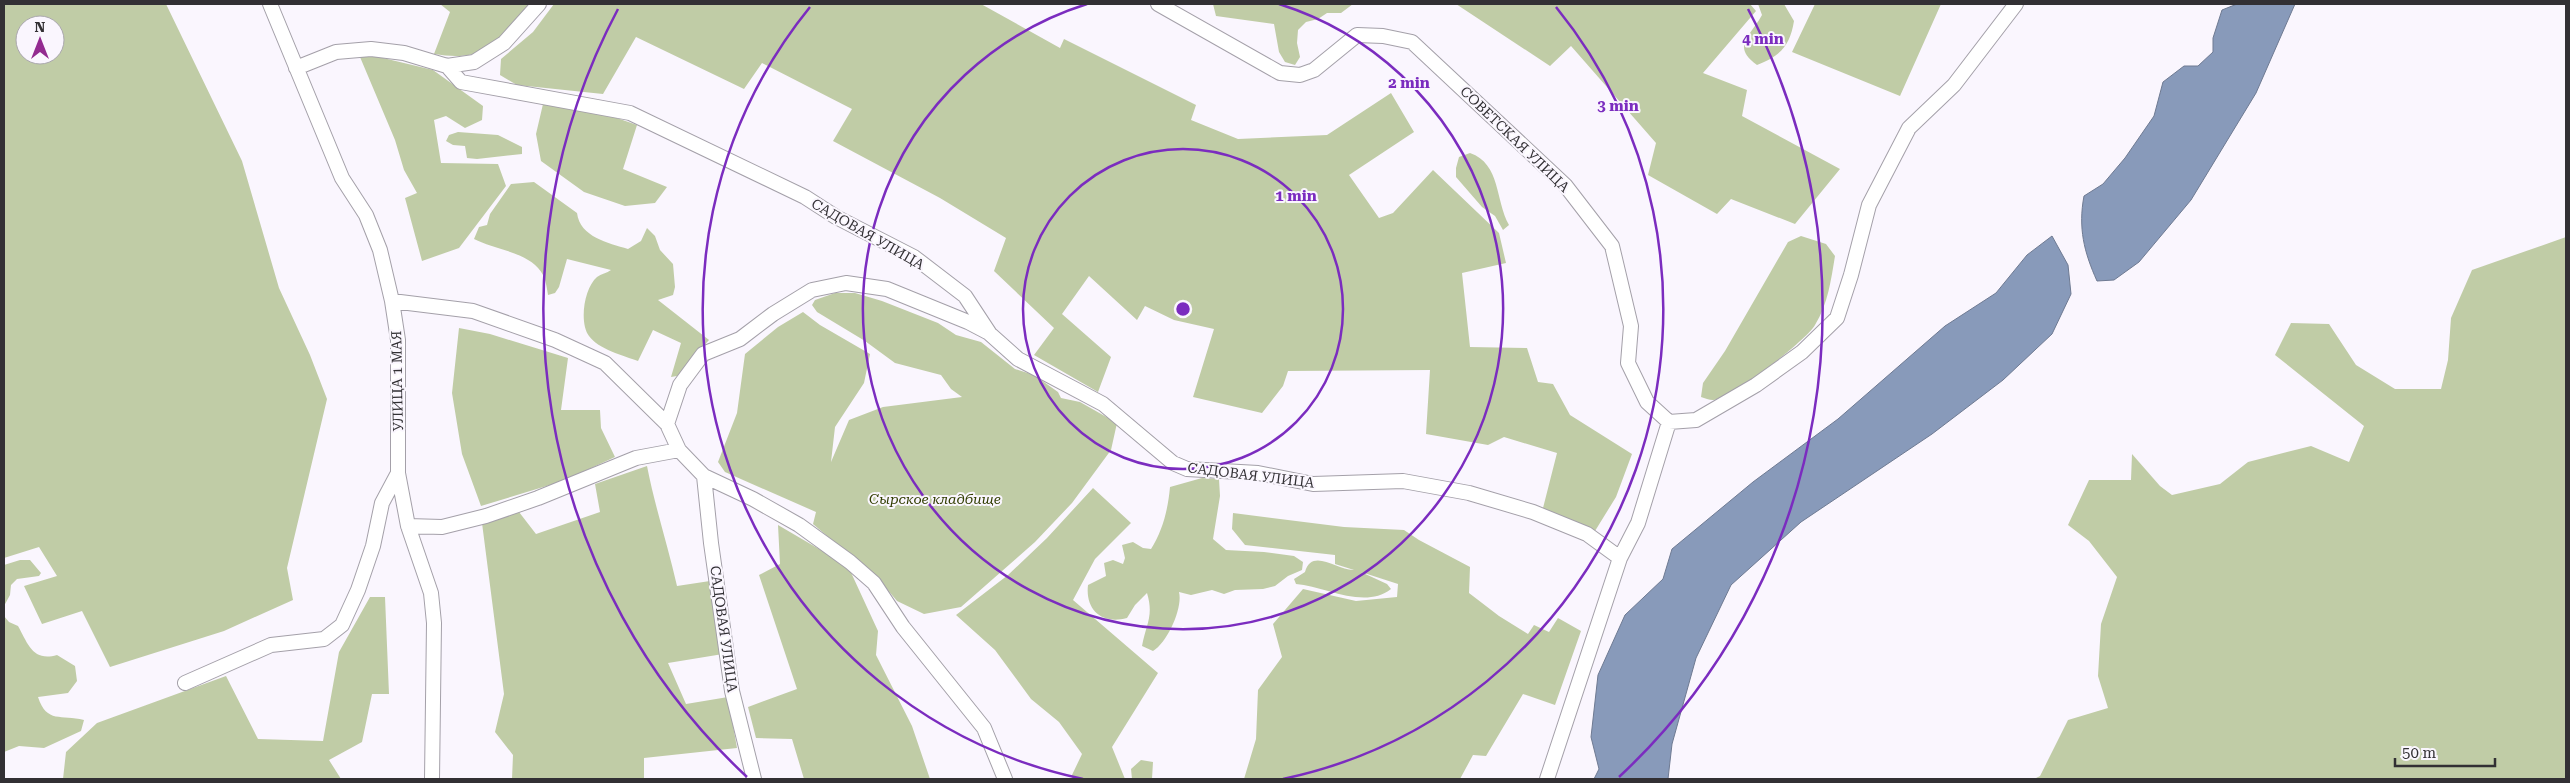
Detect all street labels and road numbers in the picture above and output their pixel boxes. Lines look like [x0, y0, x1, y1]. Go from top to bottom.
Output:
street label: СОВЕТСКАЯ УЛИЦА [1457, 83, 1573, 195]
street label: САДОВАЯ УЛИЦА [809, 195, 927, 273]
street label: УЛИЦА 1 МАЯ [388, 330, 406, 432]
street label: САДОВАЯ УЛИЦА [1187, 459, 1315, 491]
street label: САДОВАЯ УЛИЦА [707, 565, 741, 693]

